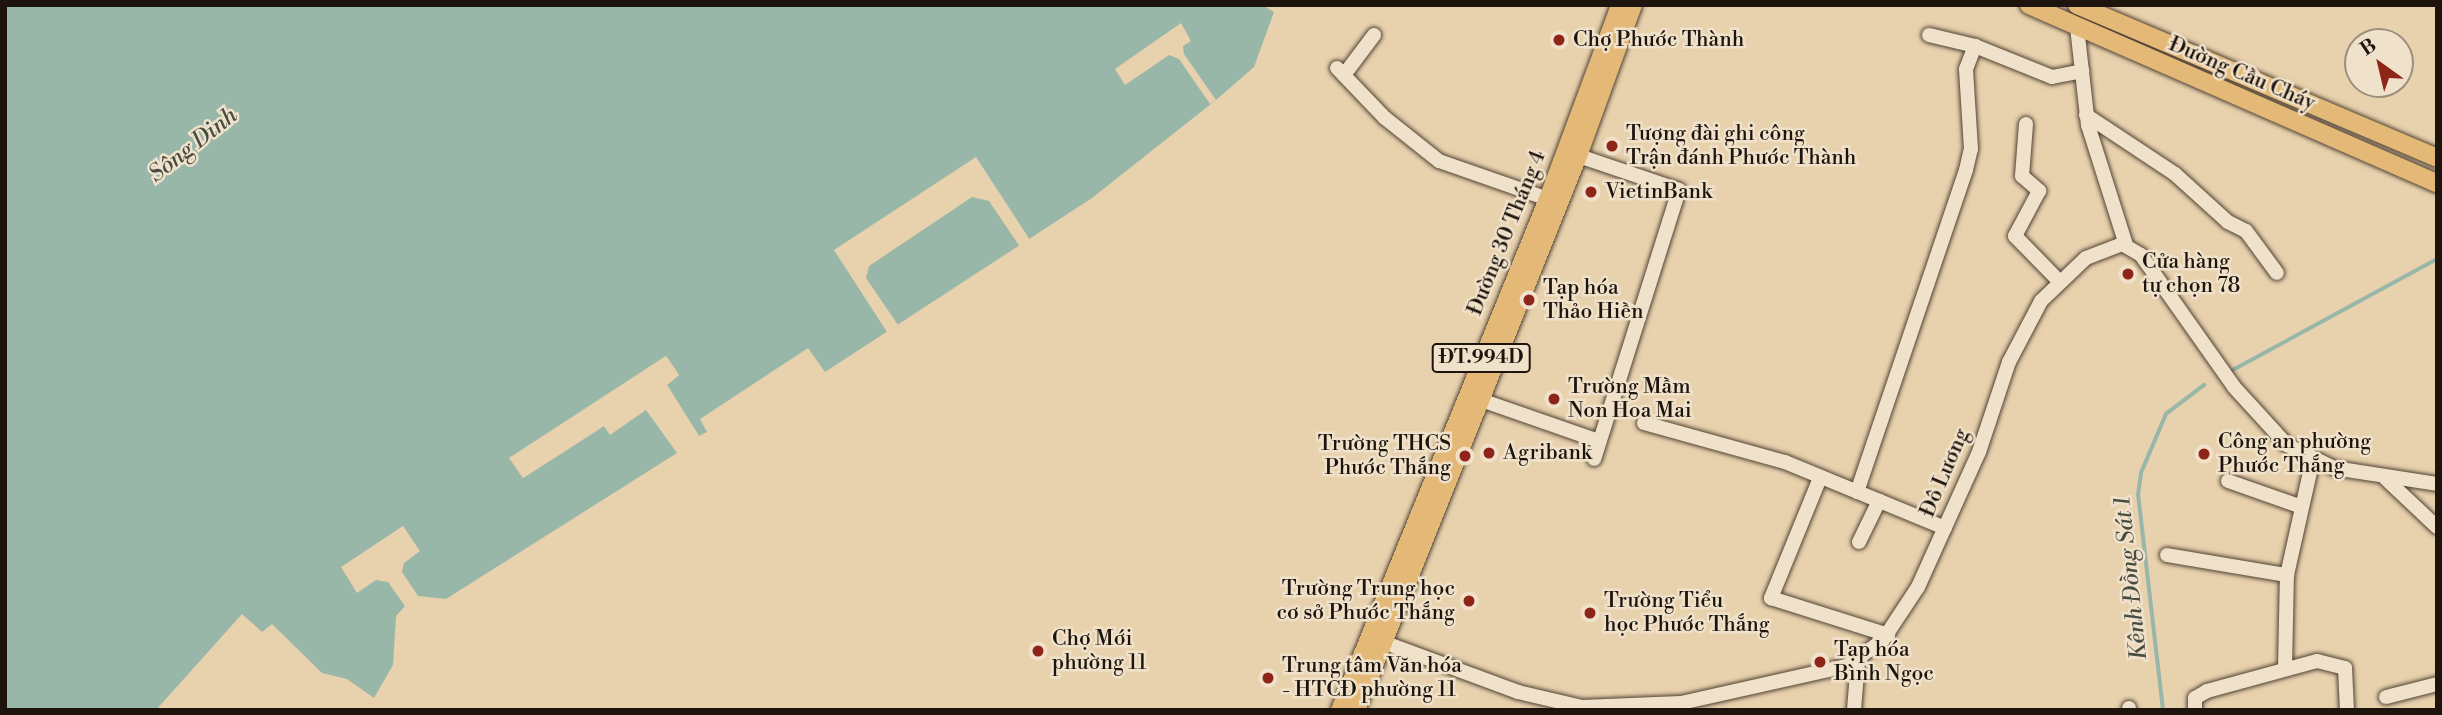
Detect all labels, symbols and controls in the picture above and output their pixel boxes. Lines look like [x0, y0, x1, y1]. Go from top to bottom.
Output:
place label: Chợ Phước Thành [1573, 27, 1744, 53]
north arrow [2344, 28, 2414, 98]
marker: Chợ Phước Thành [1551, 32, 1567, 48]
street label: Đường Cầu Cháy [2165, 32, 2319, 116]
text: B [2356, 33, 2381, 61]
water label: Sông Dinh [143, 102, 243, 188]
place label: Tượng đài ghi công Trận đánh Phước Thành [1626, 121, 1856, 171]
marker: Tượng đài ghi công Trận đánh Phước Thành [1604, 138, 1620, 154]
street label: Đường 30 Tháng 4 [1462, 147, 1552, 319]
place label: VietinBank [1605, 179, 1712, 205]
marker: VietinBank [1583, 184, 1599, 200]
place label: Cửa hàng tự chọn 78 [2142, 249, 2240, 299]
marker: Cửa hàng tự chọn 78 [2120, 266, 2136, 282]
place label: Tạp hóa Thảo Hiền [1543, 275, 1644, 325]
marker: Tạp hóa Thảo Hiền [1521, 292, 1537, 308]
road number: ĐT.994D [1430, 342, 1532, 374]
place label: Trường Mầm Non Hoa Mai [1568, 374, 1692, 424]
marker: Trường Mầm Non Hoa Mai [1546, 391, 1562, 407]
street label: Đô Lương [1915, 425, 1975, 521]
place label: Công an phường Phước Thắng [2218, 429, 2371, 479]
place label: Trường THCS Phước Thắng [1318, 431, 1451, 481]
place label: Agribank [1503, 440, 1592, 466]
marker: Agribank [1481, 445, 1497, 461]
marker: Công an phường Phước Thắng [2196, 446, 2212, 462]
marker: Trường THCS Phước Thắng [1457, 448, 1473, 464]
water label: Kênh Đồng Sát 1 [2109, 496, 2153, 662]
place label: Trường Trung học cơ sở Phước Thắng [1276, 576, 1455, 626]
place label: Trường Tiểu học Phước Thắng [1604, 588, 1770, 638]
marker: Trường Trung học cơ sở Phước Thắng [1461, 593, 1477, 609]
marker: Trường Tiểu học Phước Thắng [1582, 605, 1598, 621]
place label: Chợ Mới phường 11 [1052, 626, 1147, 676]
place label: Tạp hóa Bình Ngọc [1834, 637, 1934, 687]
marker: Chợ Mới phường 11 [1030, 643, 1046, 659]
place label: Trung tâm Văn hóa - HTCĐ phường 11 [1282, 653, 1462, 703]
marker: Tạp hóa Bình Ngọc [1812, 654, 1828, 670]
marker: Trung tâm Văn hóa - HTCĐ phường 11 [1260, 670, 1276, 686]

